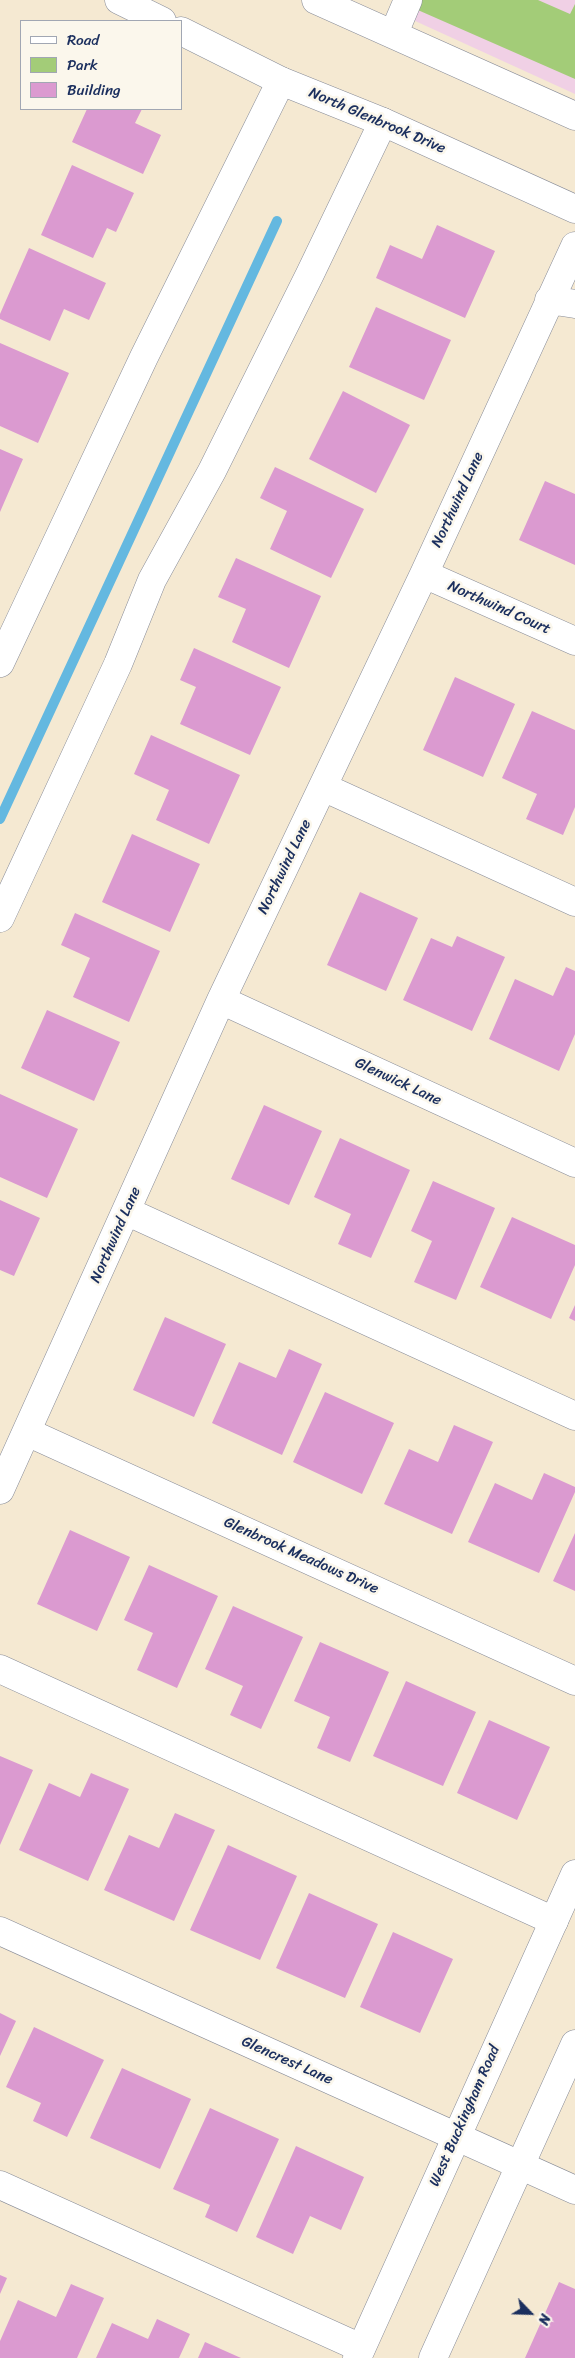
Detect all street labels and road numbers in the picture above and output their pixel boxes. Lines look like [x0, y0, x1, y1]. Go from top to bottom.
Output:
street label: North Glenbrook Drive [306, 84, 448, 158]
street label: Northwind Lane [428, 449, 488, 551]
street label: Northwind Court [445, 577, 553, 639]
street label: Northwind Lane [254, 817, 316, 917]
street label: Glenwick Lane [352, 1054, 444, 1110]
street label: Northwind Lane [87, 1184, 145, 1286]
street label: Glenbrook Meadows Drive [221, 1514, 381, 1598]
street label: Glencrest Lane [239, 2033, 335, 2089]
street label: West Buckingham Road [426, 2043, 504, 2189]

